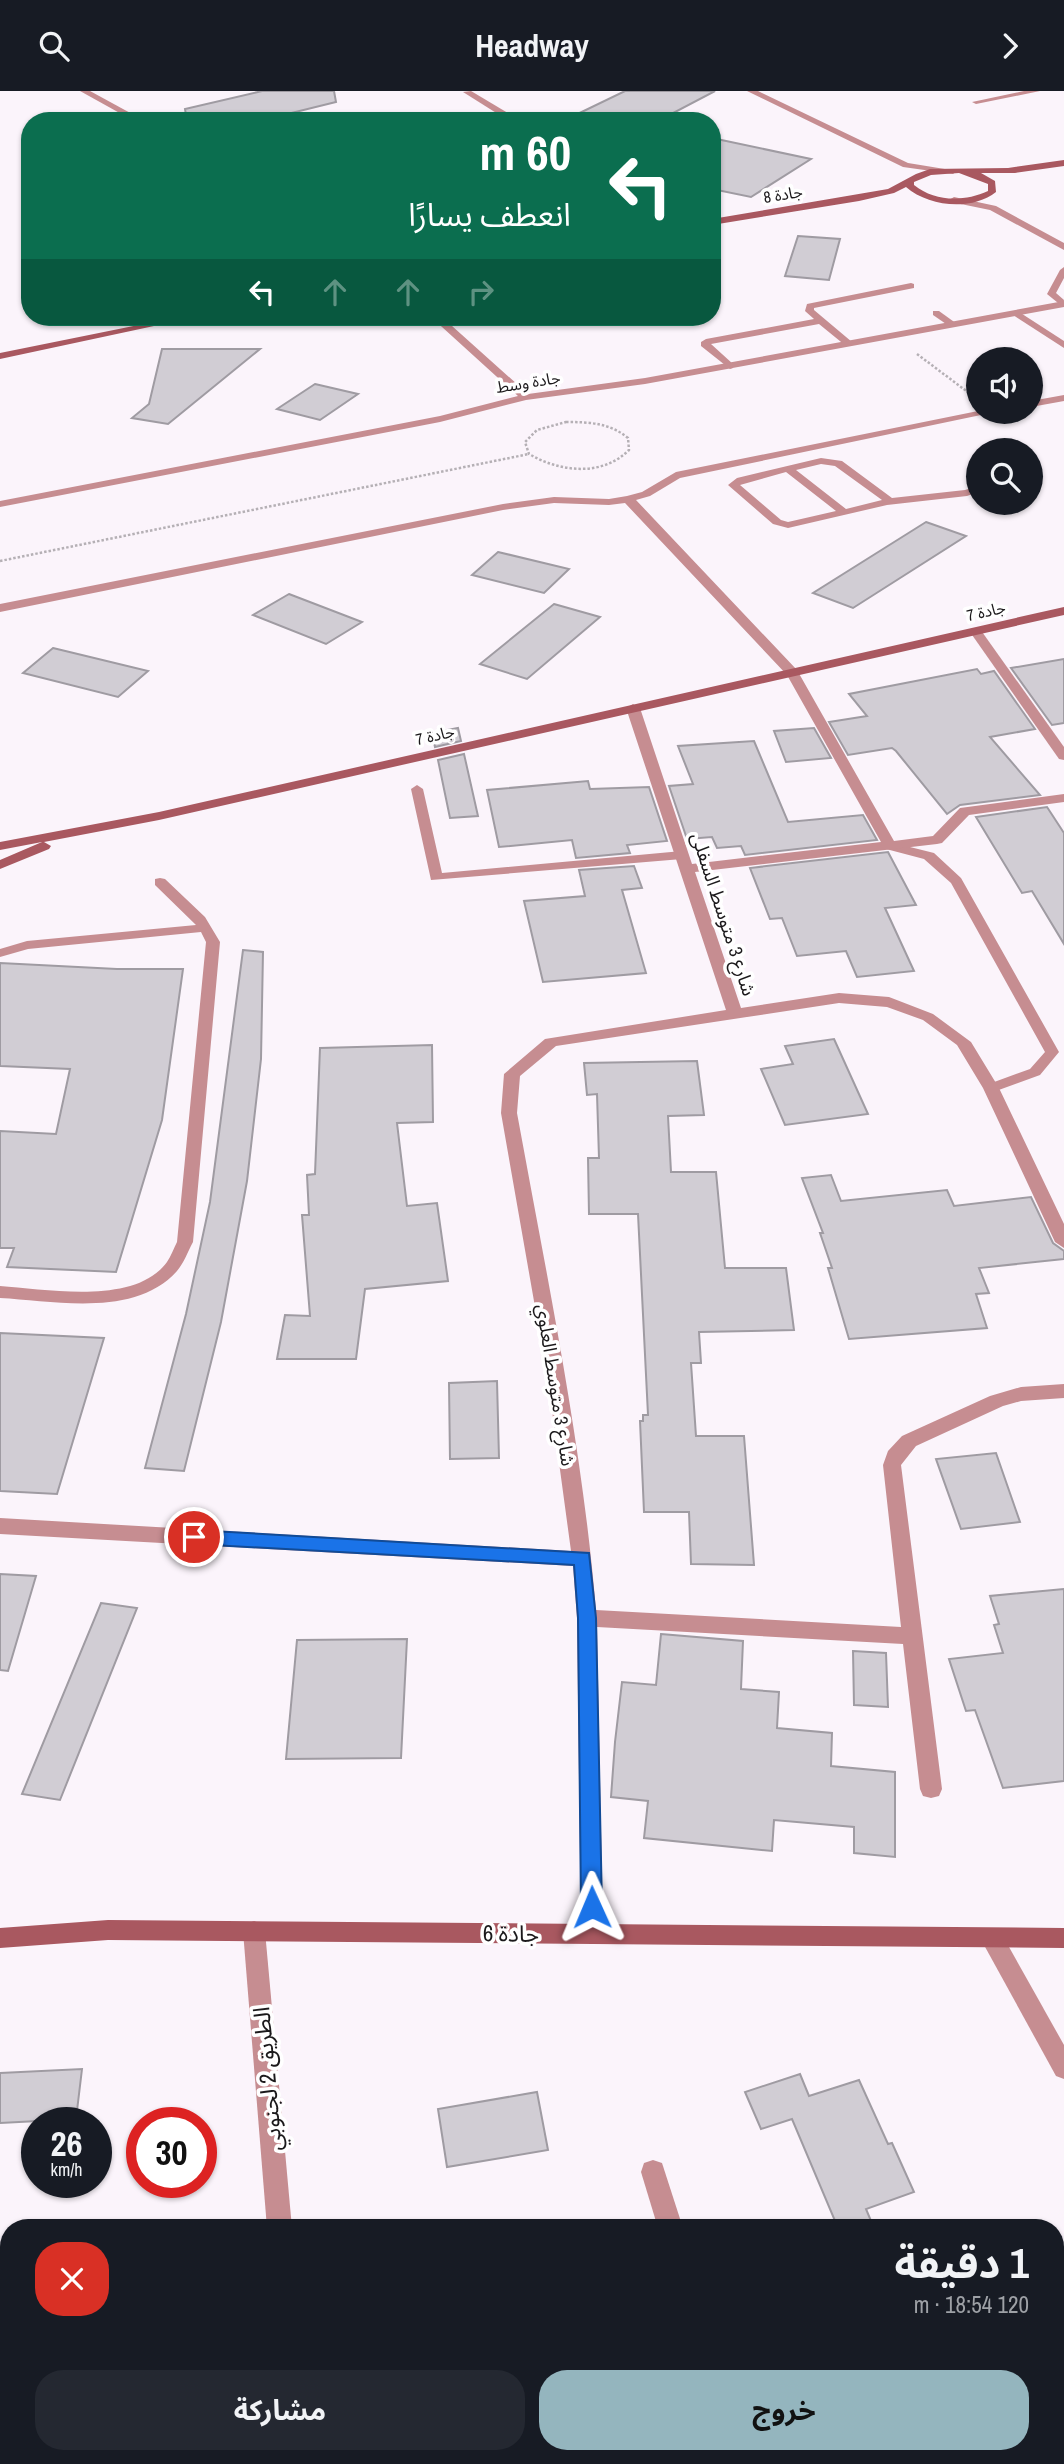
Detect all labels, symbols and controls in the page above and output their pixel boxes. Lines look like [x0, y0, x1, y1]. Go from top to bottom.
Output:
text: Headway [475, 24, 589, 67]
icon: search [35, 27, 73, 65]
icon: forward [991, 27, 1029, 65]
text: 60 m [479, 119, 571, 185]
icon: left [595, 140, 686, 231]
street label: جادة 8 [762, 180, 804, 208]
text: انعطف يسارًا [408, 193, 571, 236]
icon: left [243, 273, 281, 311]
icon: ahead [316, 273, 354, 311]
icon: ahead [389, 273, 427, 311]
icon: right [462, 273, 500, 311]
map controls [966, 347, 1043, 515]
button: sound [966, 347, 1043, 424]
street label: جادة وسط [494, 366, 562, 398]
button: search [966, 438, 1043, 515]
street label: جادة 7 [964, 596, 1008, 626]
street label: جادة 7 [413, 720, 457, 750]
street label: شارع 3 متوسط السفلى [684, 829, 763, 999]
street label: شارع 3 متوسط العلوي [528, 1302, 582, 1468]
pin [164, 1507, 224, 1567]
icon: arrive [175, 1518, 213, 1556]
position arrow [555, 1870, 629, 1944]
street label: جادة 6 [483, 1917, 539, 1949]
street label: الطريق 2 لجنوبي [245, 2005, 291, 2153]
speed limit sign: 30 [126, 2107, 217, 2198]
text: 26 [51, 2120, 82, 2167]
text: km/h [51, 2157, 83, 2182]
text: 1 دقيقة [895, 2235, 1029, 2291]
button: close [35, 2242, 109, 2316]
text: 120 m · 18:54 [914, 2289, 1029, 2320]
button: مشاركة [35, 2370, 525, 2450]
button: خروج [539, 2370, 1029, 2450]

